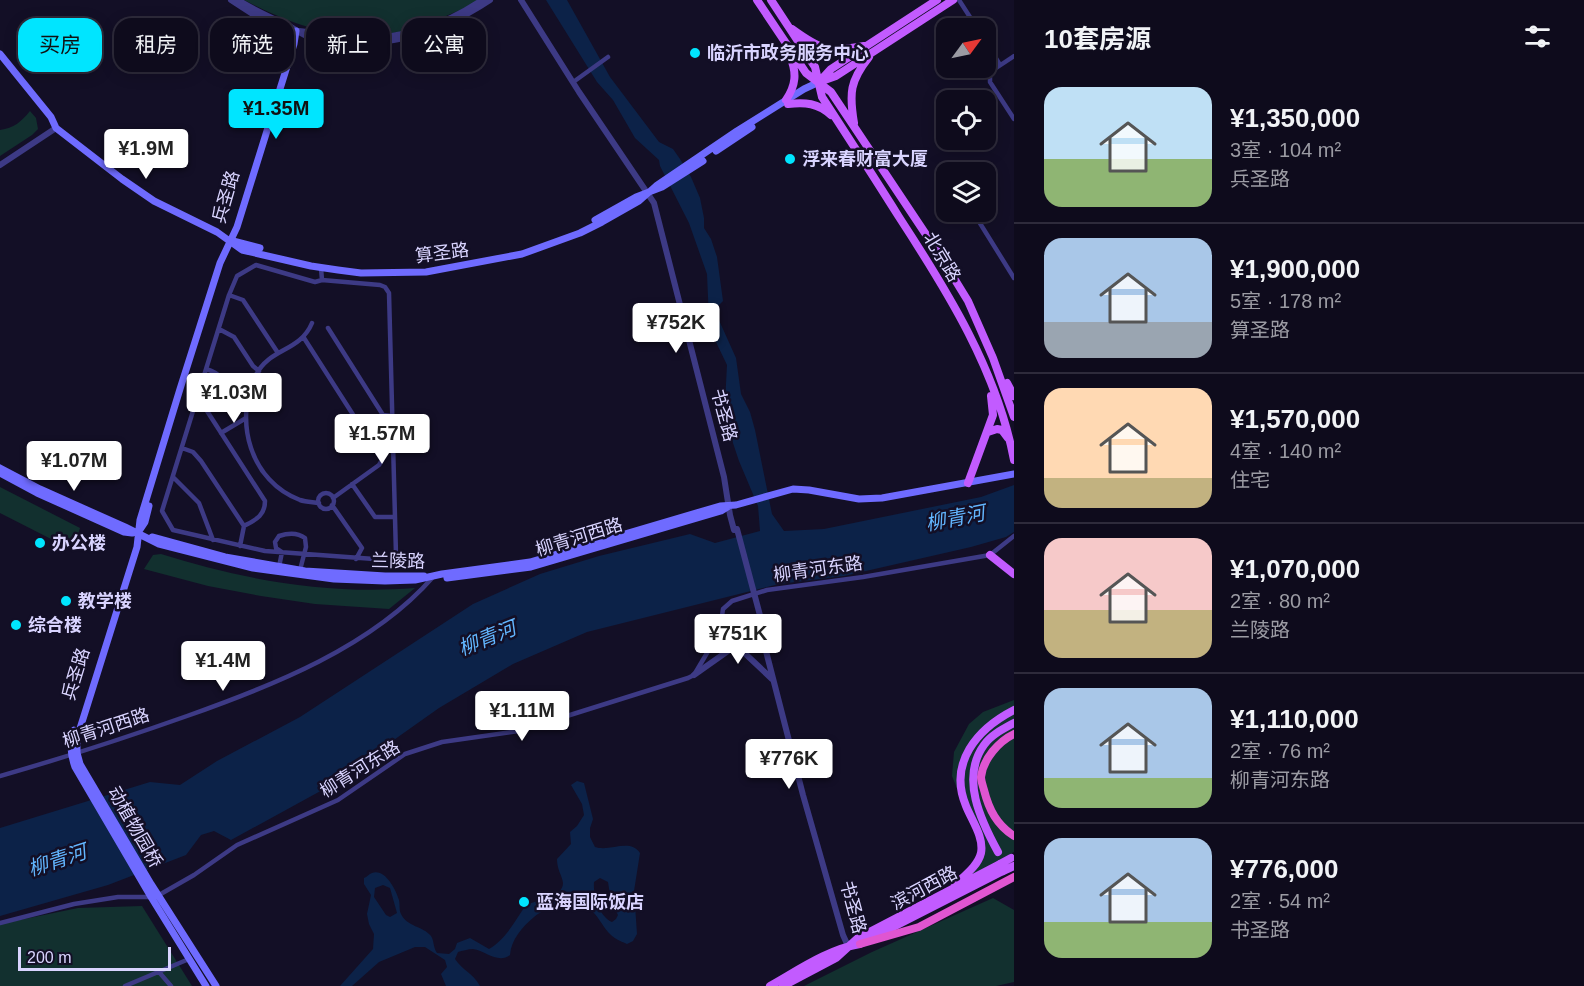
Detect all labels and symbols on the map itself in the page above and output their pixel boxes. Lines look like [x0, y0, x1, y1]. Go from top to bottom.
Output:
north arrow [936, 18, 996, 78]
place label: 临沂市政务服务中心 [707, 42, 869, 63]
marker: 临沂市政务服务中心 [688, 46, 702, 60]
pin: ¥1.35M [227, 89, 325, 140]
pin: ¥1.9M [104, 129, 188, 180]
place label: 浮来春财富大厦 [802, 149, 928, 169]
marker: 浮来春财富大厦 [783, 152, 797, 166]
street label: 兵圣路 [209, 168, 243, 226]
street label: 北京路 [920, 229, 964, 285]
street label: 算圣路 [414, 240, 470, 266]
pin: ¥752K [634, 303, 718, 354]
pin: ¥1.03M [185, 373, 283, 424]
street label: 书圣路 [707, 386, 741, 444]
pin: ¥1.57M [333, 414, 431, 465]
pin: ¥1.07M [25, 441, 123, 492]
water label: 柳青河 [923, 501, 990, 535]
street label: 柳青河西路 [533, 514, 625, 560]
place label: 办公楼 [52, 533, 106, 553]
marker: 办公楼 [33, 536, 47, 550]
street label: 兰陵路 [371, 551, 425, 571]
street label: 柳青河东路 [772, 553, 864, 585]
place label: 教学楼 [78, 591, 132, 611]
marker: 教学楼 [59, 594, 73, 608]
pin: ¥751K [696, 614, 780, 665]
place label: 综合楼 [28, 615, 82, 635]
water label: 柳青河 [455, 615, 523, 659]
marker: 综合楼 [9, 618, 23, 632]
pin: ¥1.4M [181, 641, 265, 692]
street label: 兵圣路 [59, 645, 93, 703]
pin: ¥1.11M [473, 691, 571, 742]
street label: 柳青河西路 [60, 705, 152, 751]
street label: 柳青河东路 [317, 737, 403, 801]
pin: ¥776K [747, 739, 831, 790]
street label: 动植物园桥 [104, 783, 166, 871]
water label: 柳青河 [25, 839, 93, 880]
street label: 滨河西路 [888, 862, 960, 914]
street label: 书圣路 [836, 878, 870, 936]
place label: 蓝海国际饭店 [536, 892, 644, 912]
marker: 蓝海国际饭店 [517, 895, 531, 909]
scale bar [18, 944, 171, 972]

